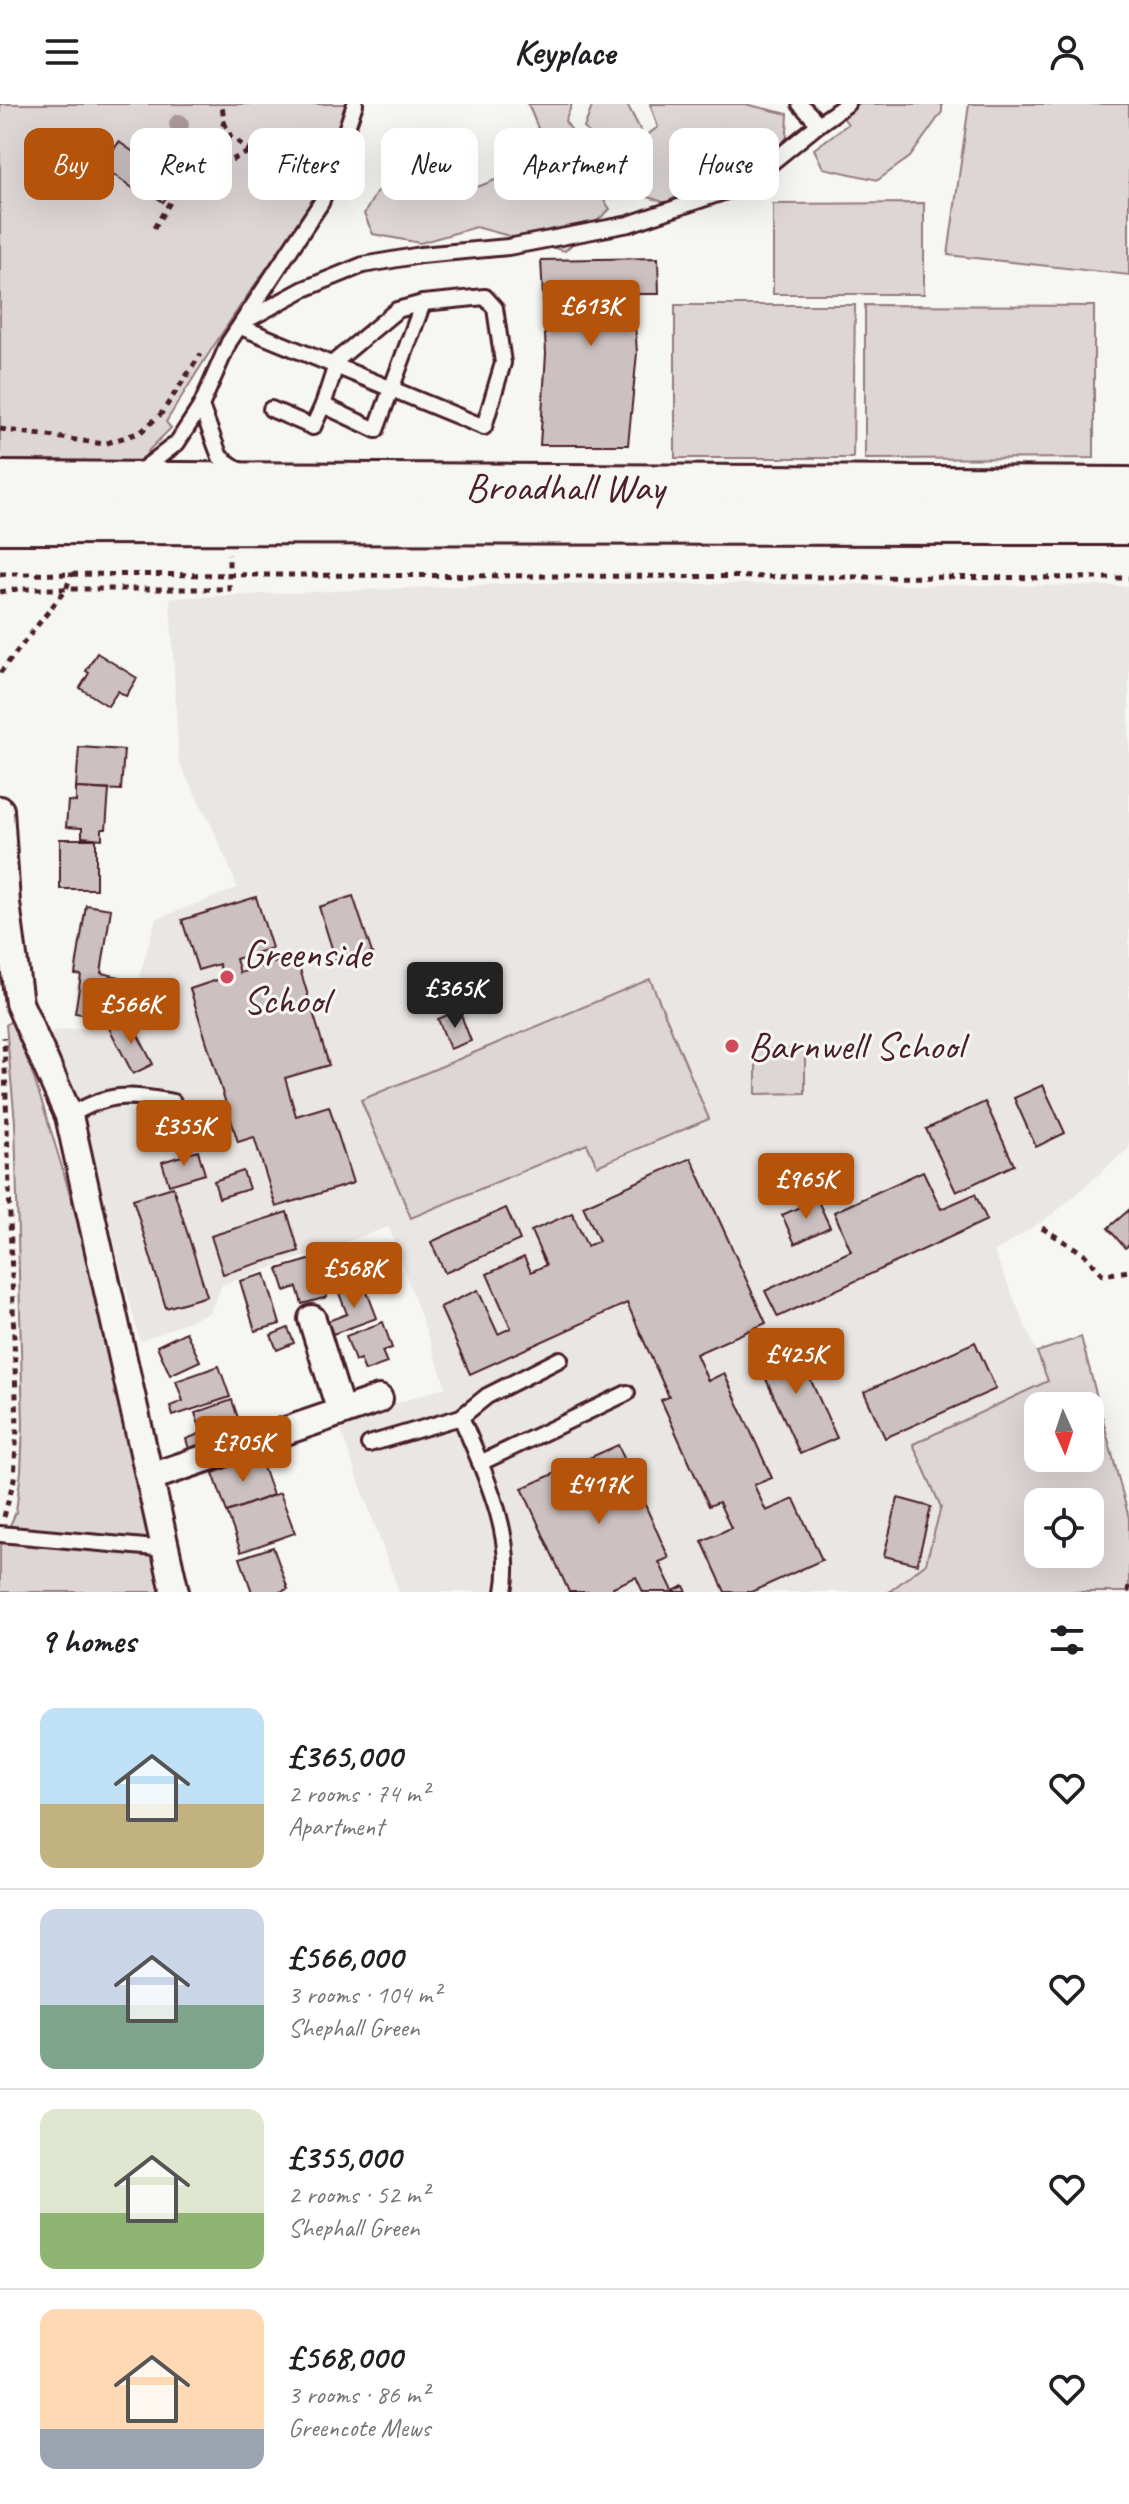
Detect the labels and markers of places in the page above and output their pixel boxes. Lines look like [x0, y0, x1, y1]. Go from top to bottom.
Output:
pin: £613K [535, 280, 647, 348]
place label: Greenside School [243, 929, 374, 1025]
pin: £365K [399, 962, 511, 1030]
marker: Greenside School [218, 968, 236, 986]
pin: £566K [75, 978, 187, 1046]
place label: Barnwell School [748, 1021, 970, 1071]
marker: Barnwell School [723, 1037, 741, 1055]
pin: £355K [128, 1100, 240, 1168]
pin: £965K [750, 1153, 862, 1221]
pin: £568K [298, 1242, 410, 1310]
pin: £425K [740, 1328, 852, 1396]
pin: £705K [187, 1416, 299, 1484]
pin: £417K [543, 1458, 655, 1526]

